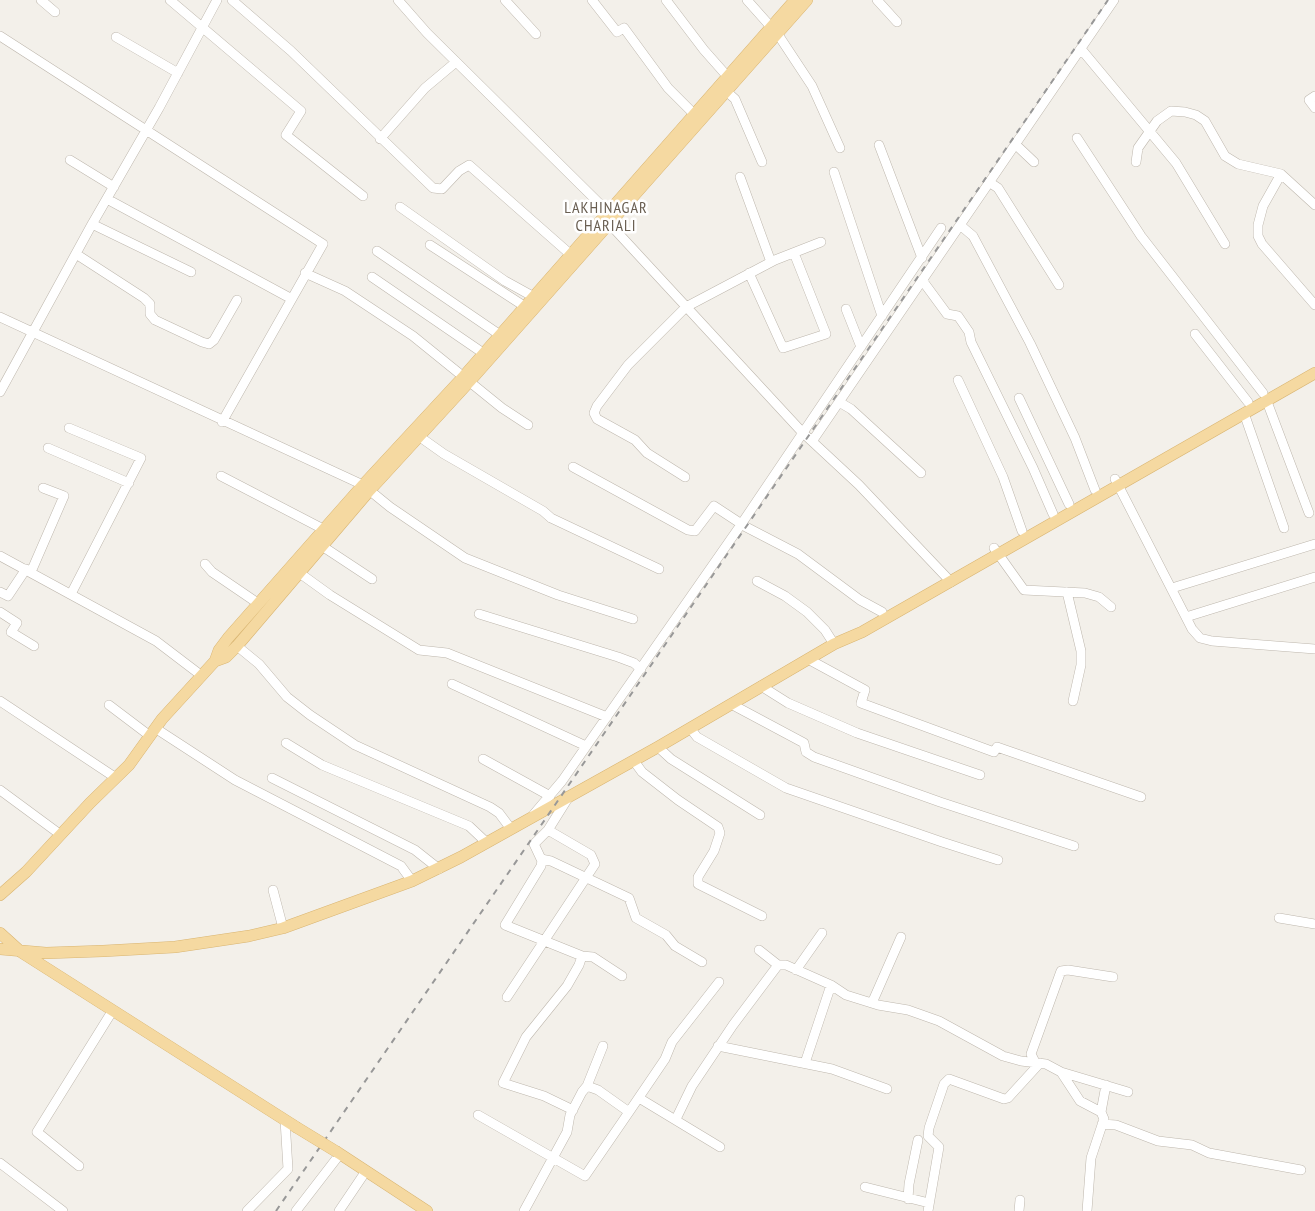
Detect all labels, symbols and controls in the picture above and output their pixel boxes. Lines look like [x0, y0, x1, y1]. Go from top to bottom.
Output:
district label: LAKHINAGAR CHARIALI [563, 198, 649, 236]

